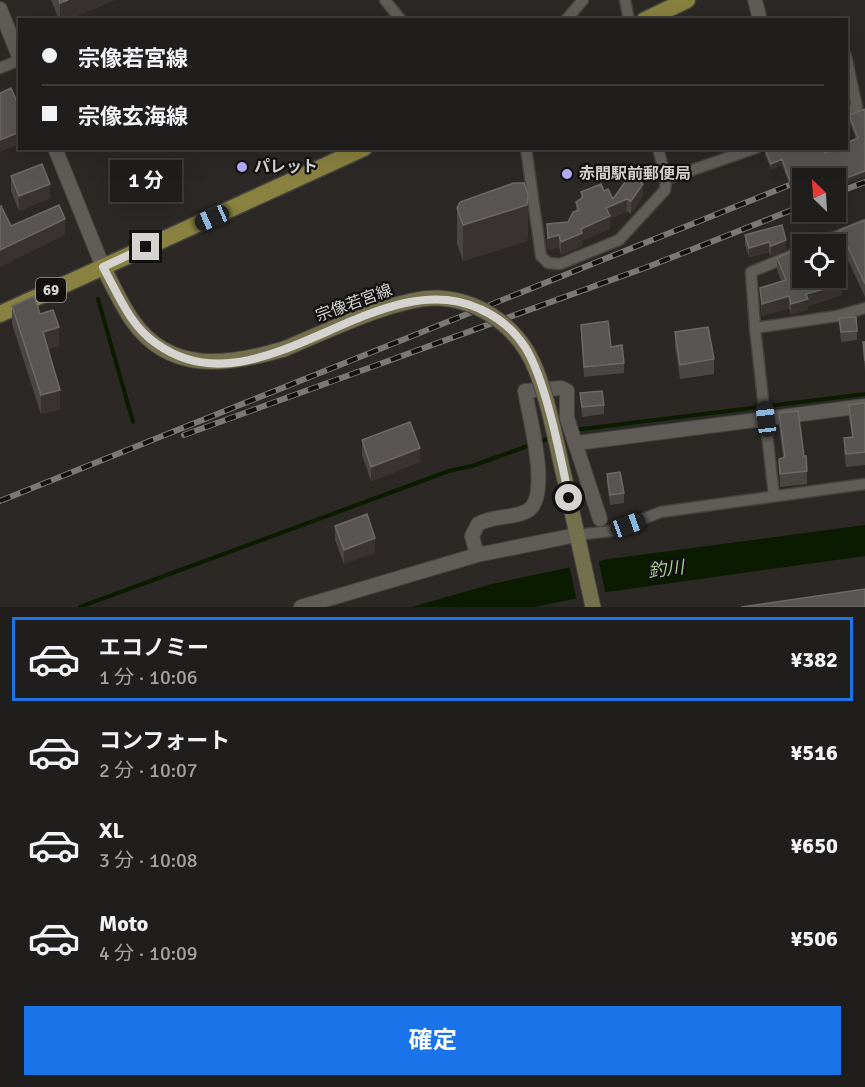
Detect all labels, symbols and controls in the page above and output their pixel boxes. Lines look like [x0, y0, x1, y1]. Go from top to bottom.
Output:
text: 宗像若宮線 [78, 45, 188, 72]
text: 宗像玄海線 [78, 103, 188, 130]
place label: パレット [254, 157, 318, 177]
callout: 1 分 [110, 160, 182, 202]
marker: パレット [235, 160, 249, 174]
place label: 赤間駅前郵便局 [579, 164, 691, 184]
marker: 赤間駅前郵便局 [560, 167, 574, 181]
text: 1 分 [128, 168, 164, 193]
north arrow [792, 168, 846, 222]
map controls [792, 168, 846, 288]
car [192, 202, 232, 234]
route end [132, 233, 159, 260]
button: locate [792, 234, 846, 288]
road number: 69 [36, 278, 66, 302]
street label: 宗像若宮線 [313, 280, 395, 326]
car [755, 400, 777, 438]
route start [555, 484, 582, 511]
car [608, 510, 648, 540]
water label: 釣川 [647, 556, 687, 582]
icon: car [27, 632, 81, 686]
text: エコノミー [99, 634, 209, 661]
text: ¥382 [790, 646, 838, 673]
text: 1 分 · 10:06 [99, 665, 198, 690]
icon: car [27, 725, 81, 779]
text: コンフォート [99, 727, 230, 754]
text: ¥516 [790, 739, 838, 766]
text: 2 分 · 10:07 [99, 758, 198, 783]
text: XL [99, 817, 124, 844]
icon: car [27, 818, 81, 872]
text: ¥650 [790, 832, 838, 859]
text: 3 分 · 10:08 [99, 848, 198, 873]
text: Moto [99, 910, 148, 937]
icon: car [27, 911, 81, 965]
text: ¥506 [790, 925, 838, 952]
text: 4 分 · 10:09 [99, 941, 198, 966]
button: 確定 [24, 1006, 841, 1075]

